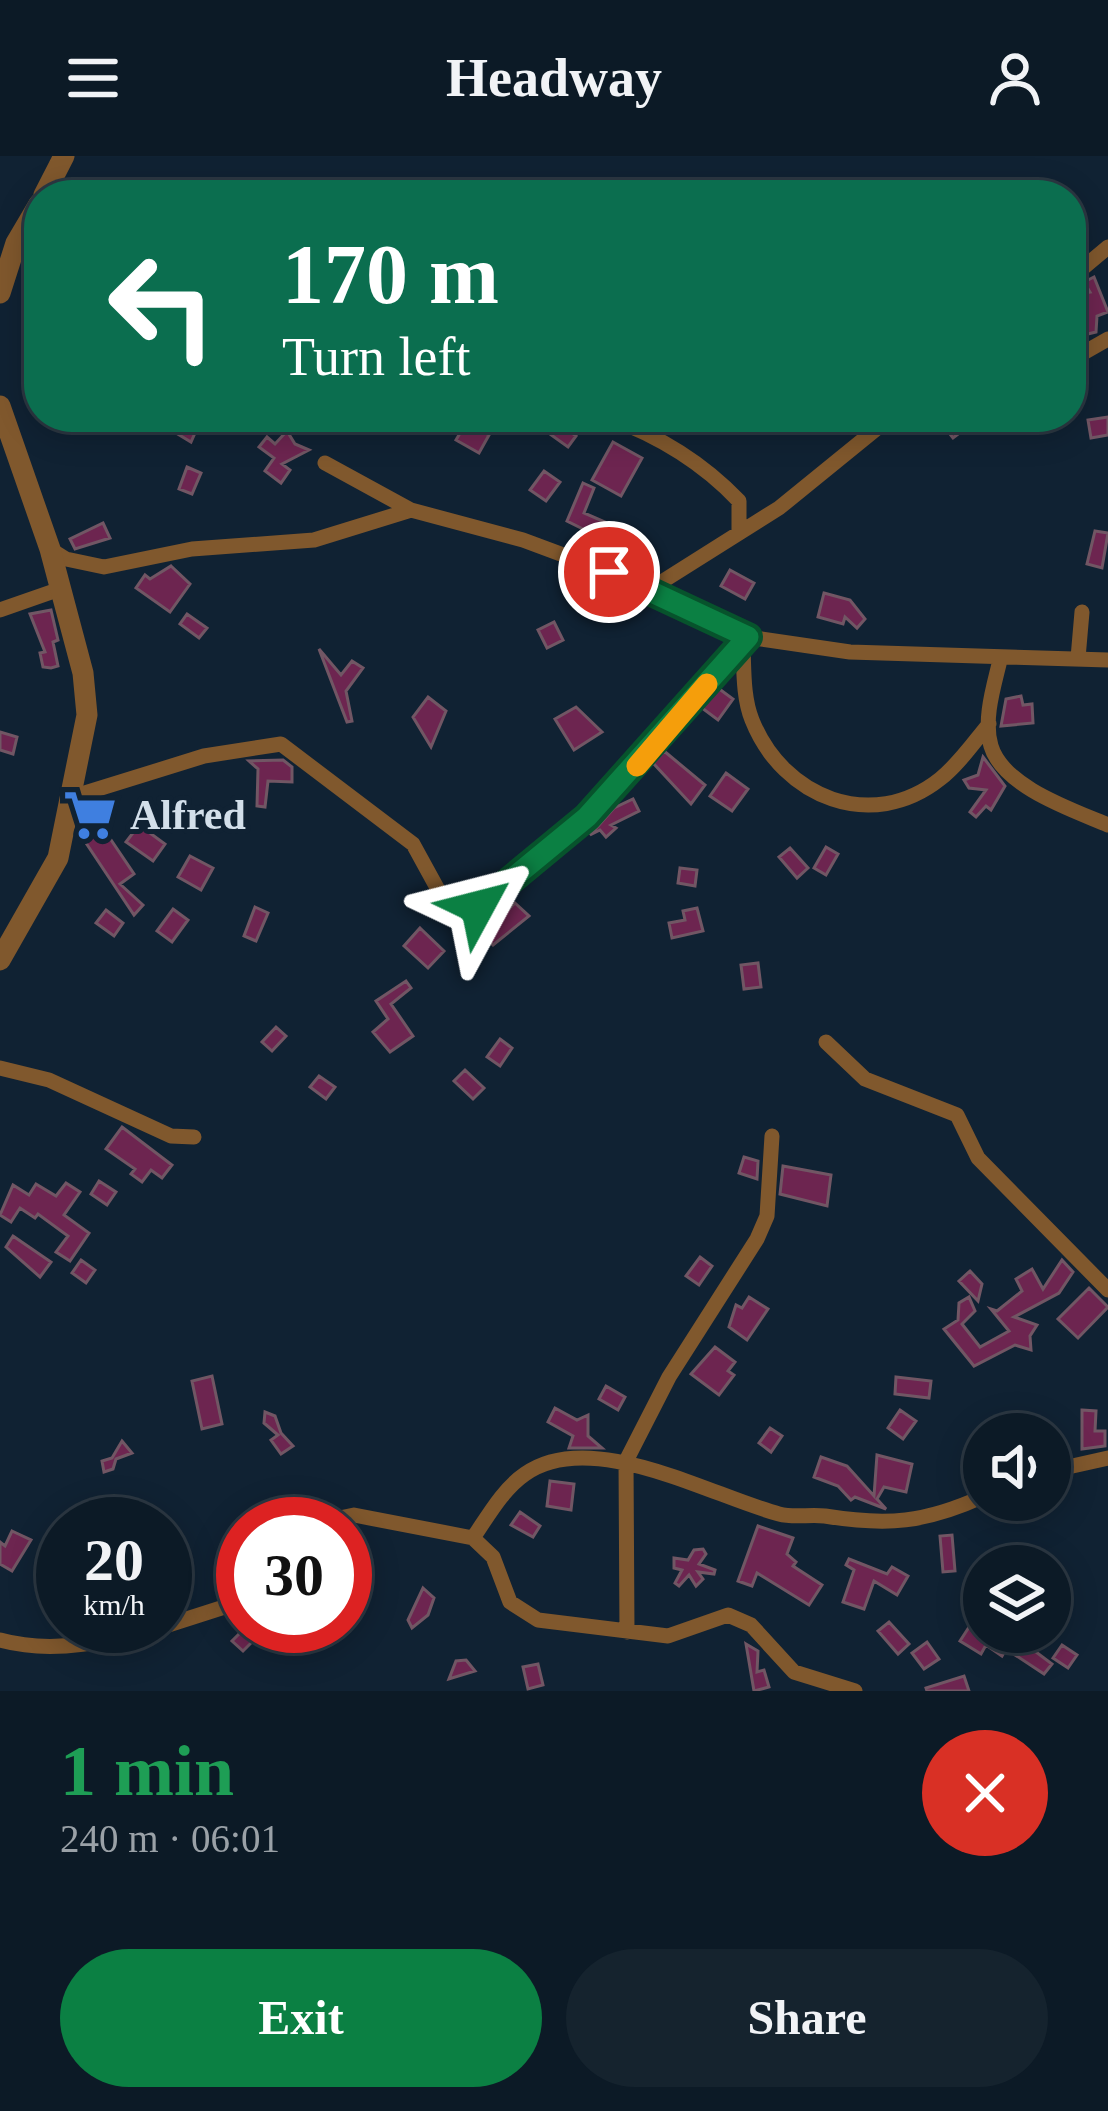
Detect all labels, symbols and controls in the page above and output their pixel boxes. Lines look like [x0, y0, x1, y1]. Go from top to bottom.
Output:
icon: menu [60, 45, 126, 111]
icon: person [982, 45, 1048, 111]
text: Headway [446, 48, 662, 108]
icon: left [84, 228, 240, 384]
text: 170 m [282, 228, 499, 321]
text: Turn left [282, 327, 471, 387]
pin [558, 521, 660, 623]
icon: arrive [576, 539, 642, 605]
supermarket icon: Alfred [61, 786, 119, 844]
place label: Alfred [130, 792, 246, 838]
position arrow [415, 844, 541, 970]
map controls [963, 1413, 1071, 1653]
button: sound [963, 1413, 1071, 1521]
speed limit sign: 30 [216, 1497, 372, 1653]
text: 20 [84, 1527, 144, 1593]
button: layers [963, 1545, 1071, 1653]
text: km/h [83, 1588, 145, 1621]
button: close [922, 1730, 1048, 1856]
text: 1 min [60, 1731, 234, 1811]
text: 240 m · 06:01 [60, 1817, 280, 1860]
button: Exit [60, 1949, 542, 2087]
button: Share [566, 1949, 1048, 2087]

